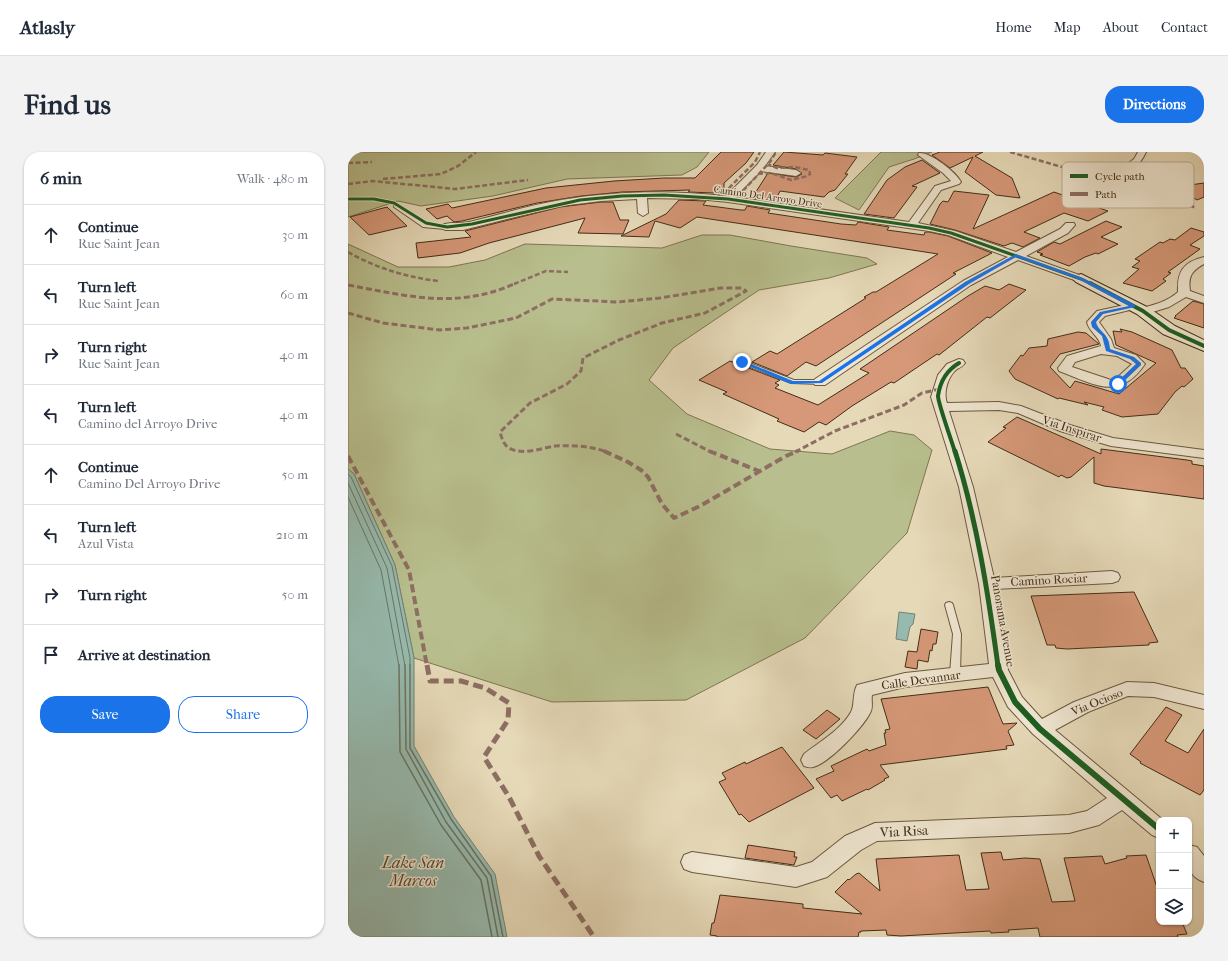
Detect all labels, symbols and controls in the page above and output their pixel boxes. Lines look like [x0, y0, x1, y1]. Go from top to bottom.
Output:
text: Atlasly [20, 17, 75, 39]
text: Home [995, 19, 1032, 36]
text: Map [1054, 19, 1081, 36]
text: About [1103, 19, 1139, 36]
text: Contact [1161, 19, 1208, 36]
button: Directions [1105, 86, 1204, 123]
text: Find us [24, 88, 111, 121]
legend [1062, 162, 1194, 208]
text: 6 min [40, 168, 82, 188]
text: Cycle path [1095, 170, 1146, 183]
text: Walk · 480 m [237, 171, 308, 186]
street label: Camino Del Arroyo Drive [713, 183, 823, 211]
text: Path [1095, 188, 1118, 201]
text: Continue [78, 218, 138, 236]
icon: ahead [40, 224, 62, 246]
text: 30 m [282, 227, 308, 242]
text: Rue Saint Jean [78, 236, 160, 251]
text: Turn left [78, 278, 136, 296]
icon: left [40, 284, 62, 306]
text: 60 m [280, 287, 308, 302]
text: Rue Saint Jean [78, 296, 160, 311]
text: Turn right [78, 338, 147, 356]
icon: right [40, 344, 62, 366]
text: 40 m [280, 347, 308, 362]
route end [733, 353, 751, 371]
text: Rue Saint Jean [78, 356, 160, 371]
route start [1109, 375, 1127, 393]
text: Turn left [78, 398, 136, 416]
icon: left [40, 404, 62, 426]
text: 40 m [280, 407, 308, 422]
street label: Via Inspirar [1040, 413, 1104, 445]
text: Camino del Arroyo Drive [78, 416, 218, 431]
text: Continue [78, 458, 138, 476]
icon: ahead [40, 464, 62, 486]
text: 50 m [282, 467, 308, 482]
text: Camino Del Arroyo Drive [78, 476, 220, 491]
text: Turn left [78, 518, 136, 536]
icon: left [40, 524, 62, 546]
text: 210 m [276, 527, 308, 542]
text: Azul Vista [78, 536, 134, 551]
street label: Camino Rociar [1010, 571, 1089, 589]
street label: Panorama Avenue [988, 574, 1018, 668]
icon: right [40, 584, 62, 606]
text: Turn right [78, 586, 147, 604]
text: 50 m [282, 587, 308, 602]
icon: arrive [40, 644, 62, 666]
text: Arrive at destination [78, 646, 210, 664]
street label: Calle Devannar [881, 667, 962, 692]
street label: Via Ocioso [1068, 685, 1125, 719]
button: Save [40, 696, 170, 733]
button: Share [178, 696, 308, 733]
map controls [1156, 817, 1192, 925]
button: + [1156, 817, 1192, 853]
street label: Via Risa [878, 822, 929, 841]
water label: Lake San Marcos [381, 853, 444, 890]
button: − [1156, 853, 1192, 889]
button: layers [1156, 889, 1192, 925]

